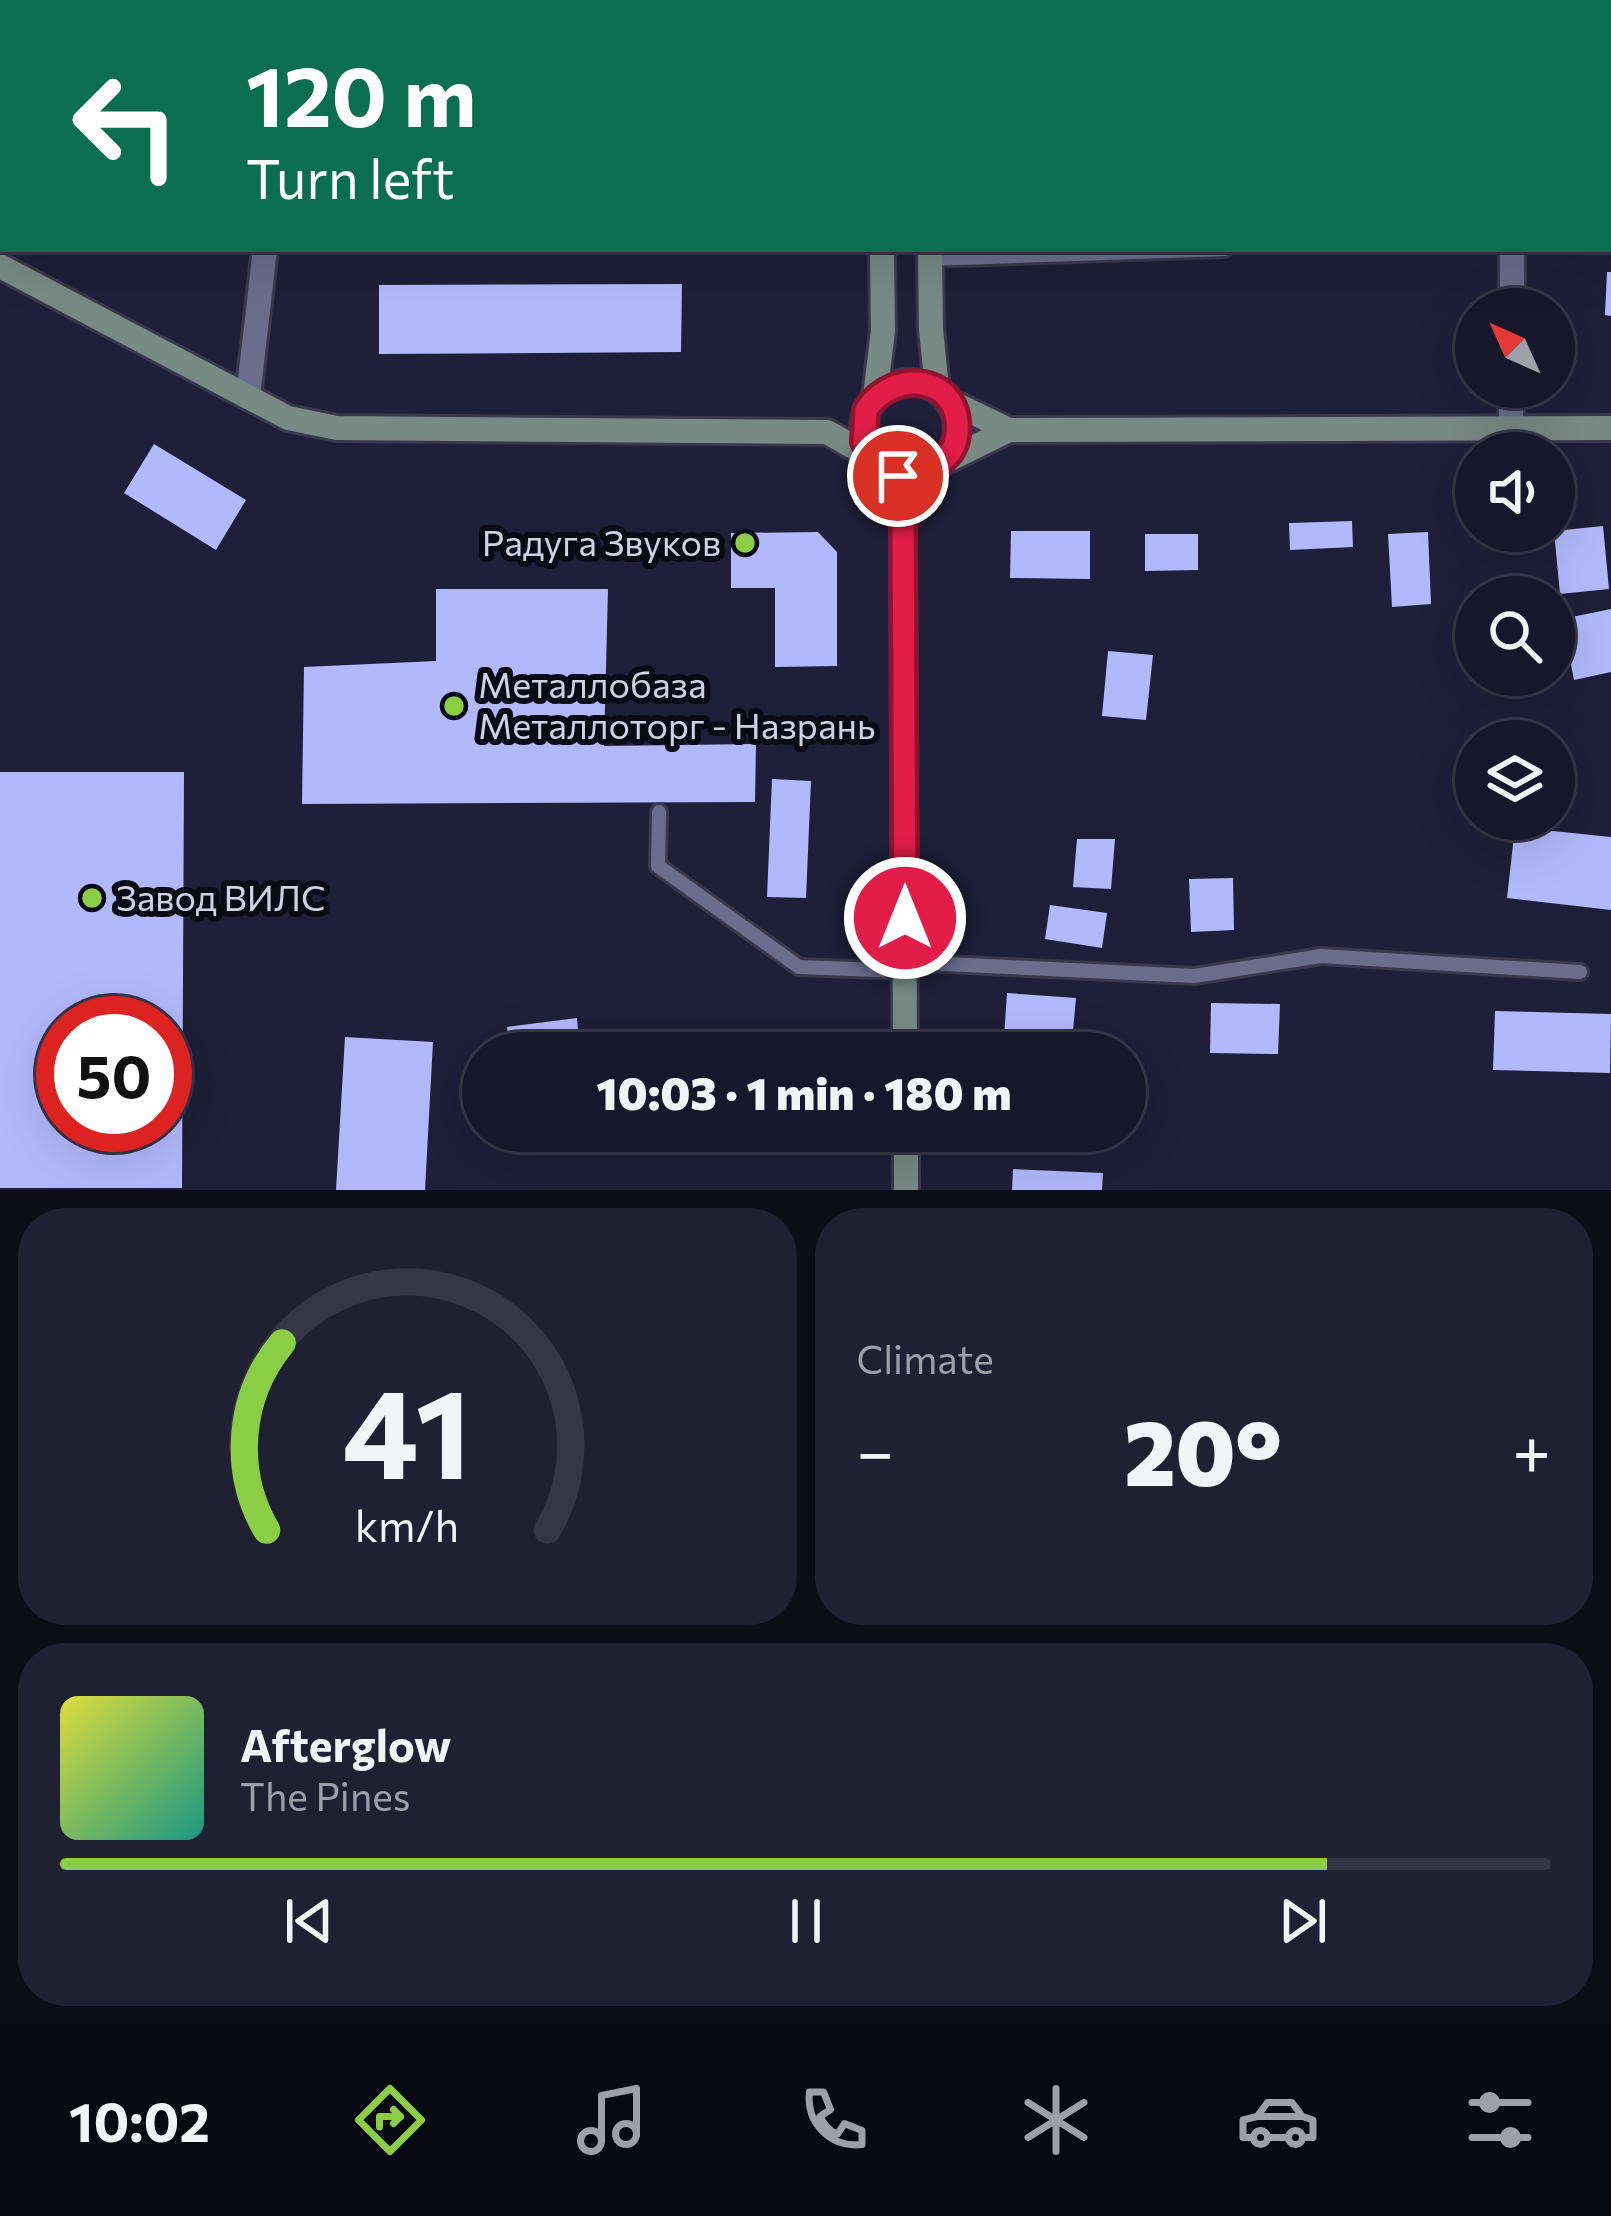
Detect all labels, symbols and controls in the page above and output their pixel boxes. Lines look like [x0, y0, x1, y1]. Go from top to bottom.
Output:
text: 120 m [246, 42, 476, 144]
icon: left [48, 48, 204, 204]
text: Turn left [246, 144, 454, 210]
north arrow [1455, 288, 1575, 408]
map controls [1455, 288, 1575, 840]
pin [847, 425, 949, 527]
button: sound [1455, 432, 1575, 552]
icon: arrive [865, 443, 931, 509]
place label: Радуга Звуков [482, 519, 721, 563]
marker: Радуга Звуков [732, 530, 758, 556]
button: search [1455, 576, 1575, 696]
place label: Металлобаза Металлоторг - Назрань [478, 661, 876, 746]
marker: Металлобаза Металлоторг - Назрань [441, 693, 467, 719]
button: layers [1455, 720, 1575, 840]
position arrow [842, 855, 968, 981]
place label: Завод ВИЛС [116, 874, 326, 918]
marker: Завод ВИЛС [79, 885, 105, 911]
speed limit sign: 50 [36, 996, 192, 1152]
text: 10:03 · 1 min · 180 m [597, 1064, 1011, 1119]
text: Climate [857, 1334, 994, 1382]
text: 41 [343, 1352, 472, 1505]
text: 20° [1124, 1394, 1282, 1505]
text: − [857, 1409, 894, 1490]
text: + [1512, 1409, 1551, 1490]
text: km/h [355, 1497, 459, 1550]
text: Afterglow [240, 1716, 451, 1771]
text: The Pines [240, 1771, 411, 1819]
icon: previous [276, 1888, 342, 1954]
icon: pause [773, 1888, 839, 1954]
icon: next [1270, 1888, 1336, 1954]
icon: directions [348, 2078, 432, 2162]
icon: music [570, 2078, 654, 2162]
icon: phone [792, 2078, 876, 2162]
icon: climate [1014, 2078, 1098, 2162]
icon: car [1236, 2078, 1320, 2162]
icon: filters [1458, 2078, 1542, 2162]
text: 10:02 [69, 2087, 210, 2153]

